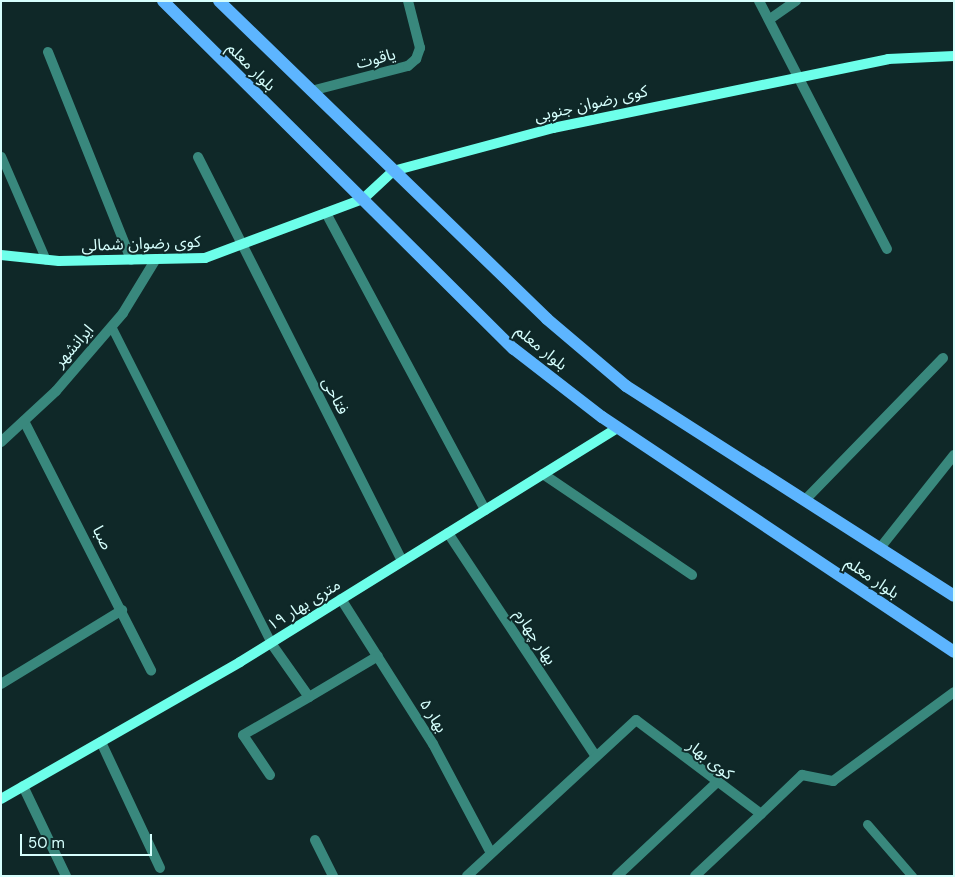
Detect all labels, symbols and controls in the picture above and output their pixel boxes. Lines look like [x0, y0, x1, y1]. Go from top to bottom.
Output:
street label: بلوار معلم [223, 39, 279, 95]
street label: یاقوت [354, 45, 398, 73]
street label: کوی رضوان جنوبی [533, 82, 649, 126]
street label: کوی رضوان شمالی [81, 232, 201, 256]
street label: ایرانشهر [50, 321, 98, 371]
street label: بلوار معلم [511, 321, 571, 375]
street label: فتاحی [318, 374, 352, 418]
street label: صبا [88, 523, 116, 553]
street label: بلوار معلم [841, 553, 903, 603]
street label: ۱۹ متری بهار [264, 575, 344, 635]
street label: بهار چهارم [510, 606, 560, 668]
street label: بهار ۵ [415, 695, 451, 737]
street label: کوی بهار [683, 736, 737, 784]
scale bar [22, 824, 155, 856]
text: 50 m [28, 833, 65, 853]

